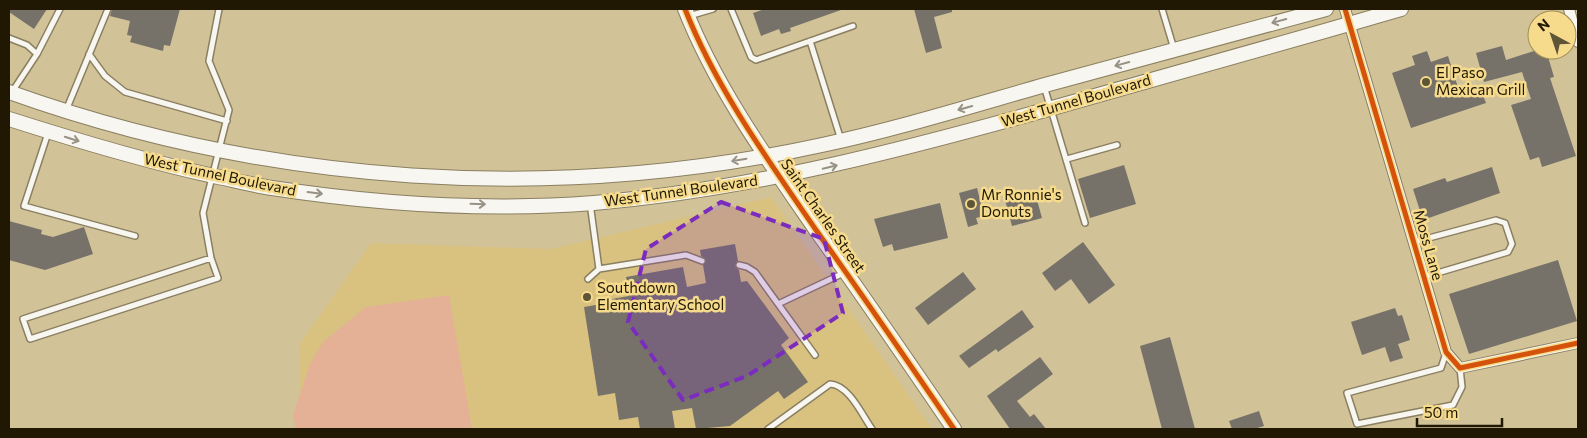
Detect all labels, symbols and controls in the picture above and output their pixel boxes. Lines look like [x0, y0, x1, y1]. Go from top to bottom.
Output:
north arrow [1527, 10, 1577, 60]
text: N [1534, 15, 1553, 35]
one-way arrow [1271, 17, 1287, 27]
one-way arrow [1114, 60, 1130, 69]
place label: El Paso Mexican Grill [1436, 63, 1525, 98]
street label: West Tunnel Boulevard [999, 70, 1153, 130]
marker: El Paso Mexican Grill [1420, 76, 1432, 88]
one-way arrow [958, 103, 974, 113]
one-way arrow [63, 135, 79, 145]
street label: West Tunnel Boulevard [143, 149, 298, 199]
one-way arrow [731, 155, 747, 165]
street label: Saint Charles Street [778, 155, 870, 276]
one-way arrow [821, 162, 837, 171]
street label: West Tunnel Boulevard [603, 170, 759, 210]
place label: Mr Ronnie's Donuts [981, 185, 1062, 220]
one-way arrow [307, 188, 323, 198]
marker: Mr Ronnie's Donuts [965, 198, 977, 210]
one-way arrow [469, 200, 485, 209]
street label: Moss Lane [1410, 207, 1448, 282]
place label: Southdown Elementary School [597, 278, 724, 313]
marker: Southdown Elementary School [581, 291, 593, 303]
scale bar [1417, 396, 1502, 428]
text: 50 m [1424, 403, 1458, 421]

